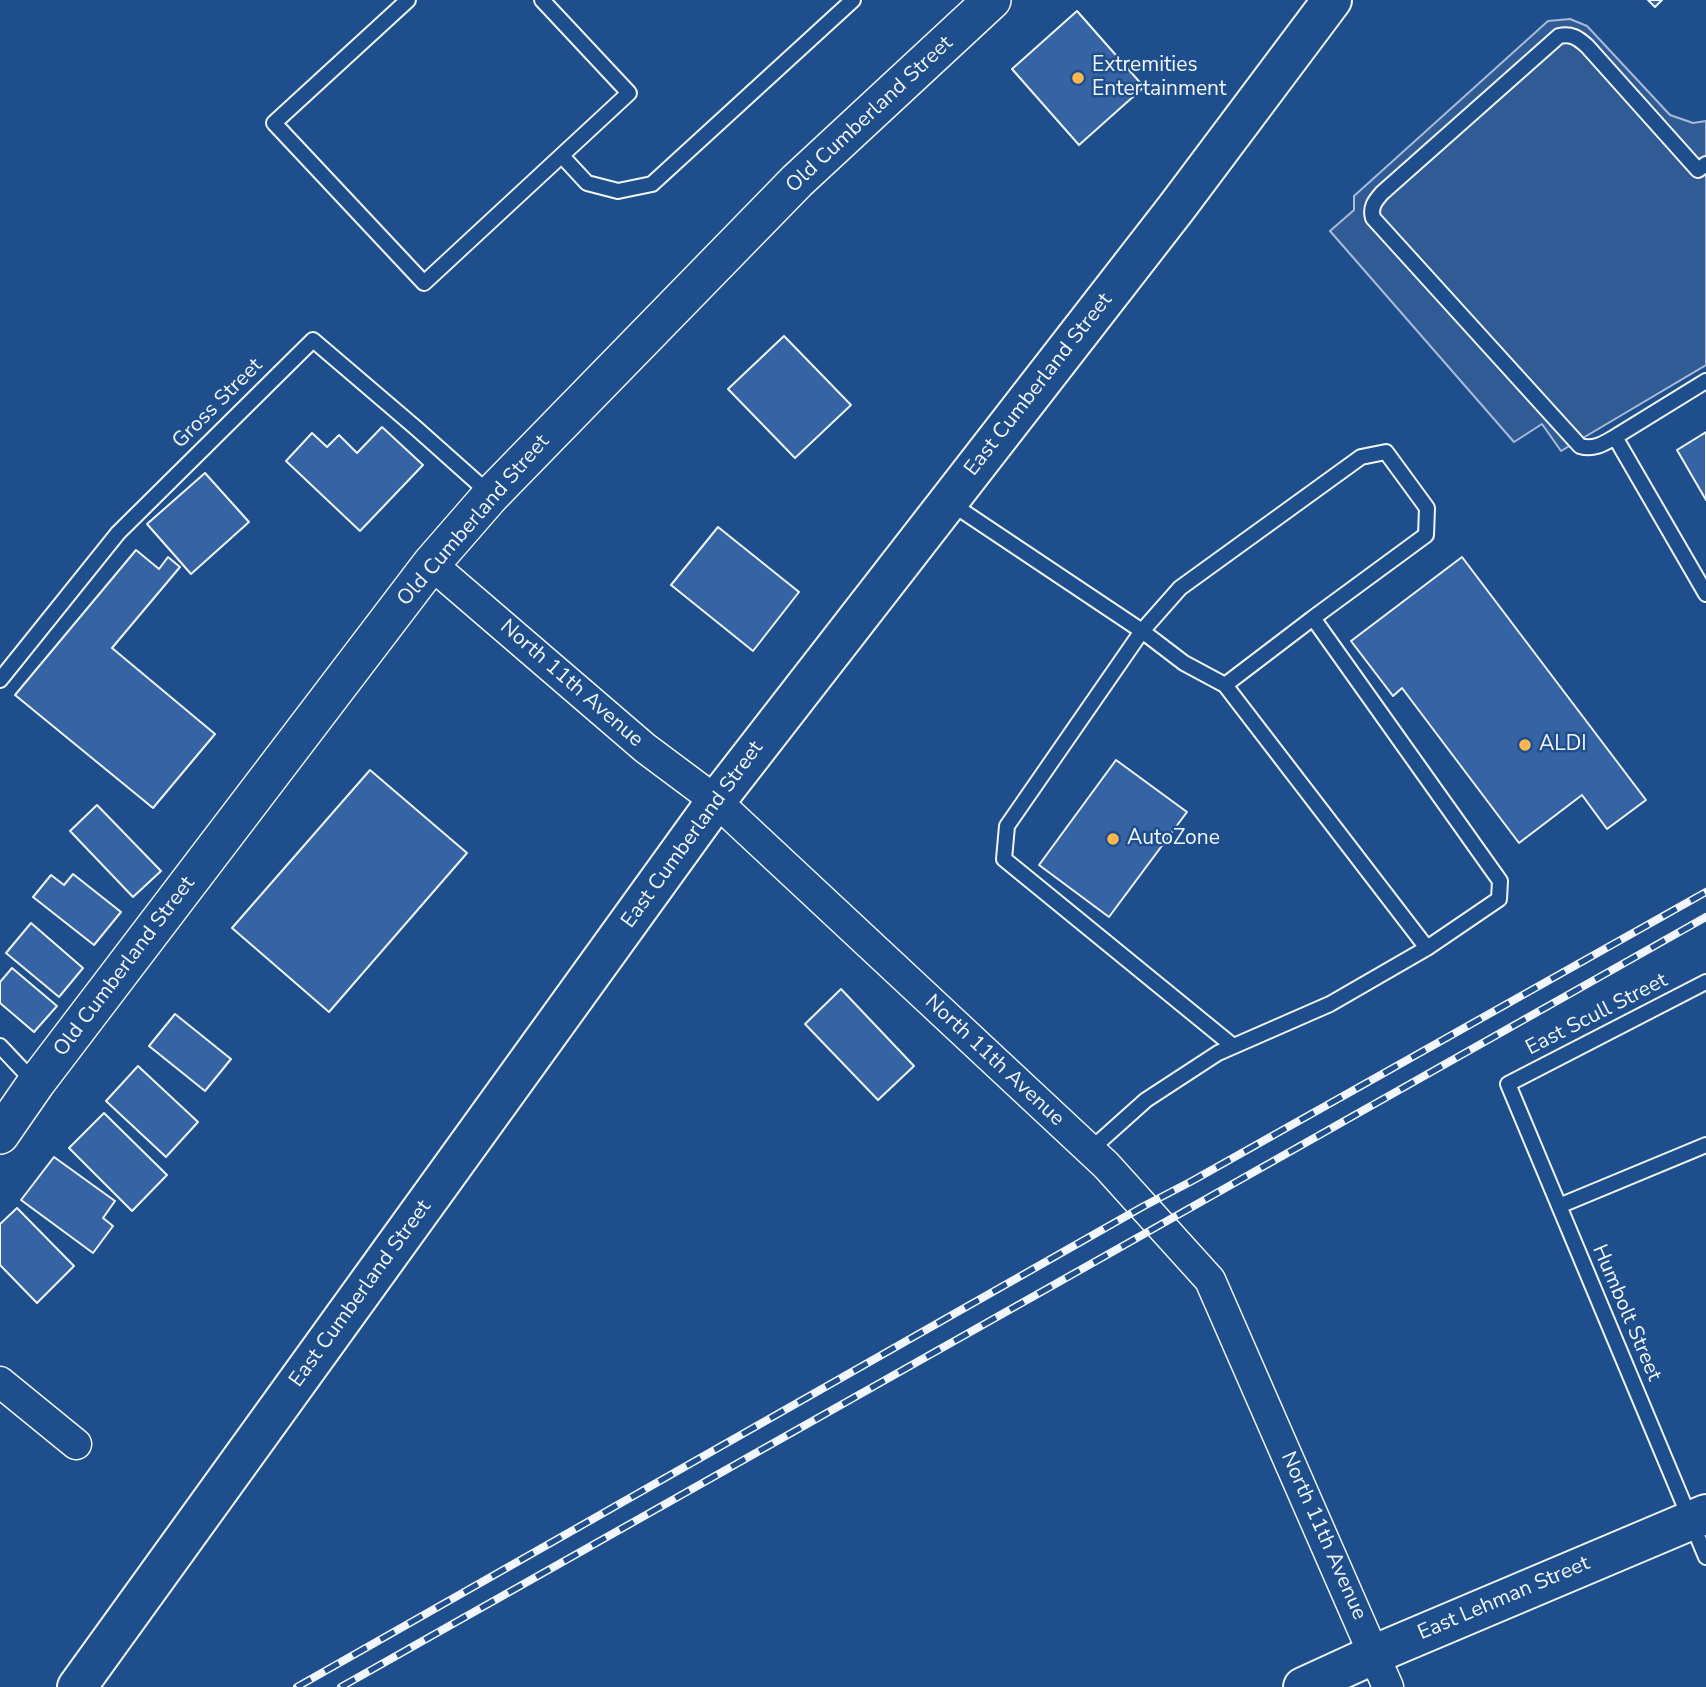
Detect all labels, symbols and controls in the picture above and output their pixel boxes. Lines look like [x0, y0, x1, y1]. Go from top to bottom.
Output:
street label: Old Cumberland Street [781, 31, 959, 199]
place label: Extremities Entertainment [1092, 53, 1226, 103]
marker: Extremities Entertainment [1070, 70, 1086, 86]
street label: East Cumberland Street [960, 289, 1118, 481]
street label: Gross Street [168, 354, 268, 454]
street label: Old Cumberland Street [393, 430, 555, 612]
street label: North 11th Avenue [494, 615, 648, 753]
place label: ALDI [1539, 732, 1587, 758]
street label: East Cumberland Street [617, 737, 769, 933]
marker: ALDI [1517, 737, 1533, 753]
place label: AutoZone [1127, 826, 1220, 852]
marker: AutoZone [1105, 831, 1121, 847]
street label: Old Cumberland Street [49, 872, 201, 1062]
street label: East Scull Street [1522, 968, 1672, 1062]
street label: North 11th Avenue [919, 990, 1069, 1132]
street label: East Cumberland Street [285, 1196, 437, 1392]
street label: Humbolt Street [1586, 1241, 1666, 1385]
street label: North 11th Avenue [1275, 1448, 1371, 1624]
street label: East Lehman Street [1414, 1551, 1594, 1647]

